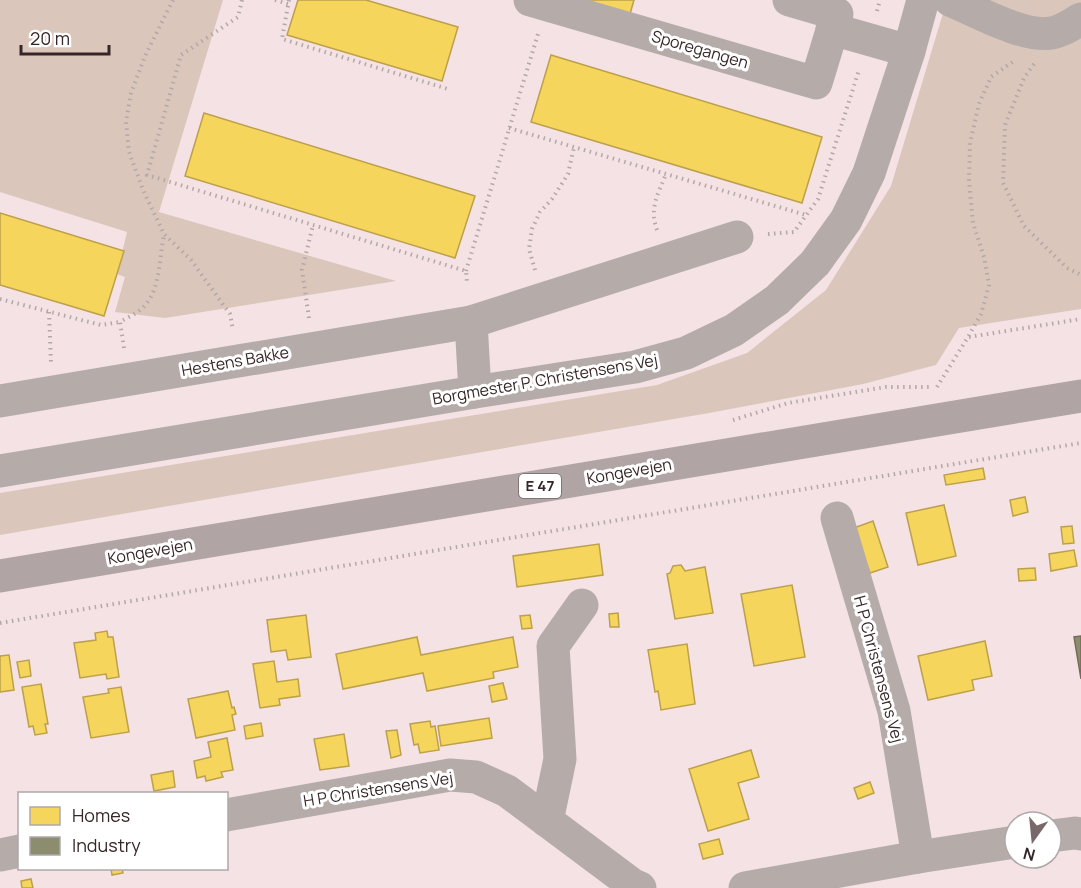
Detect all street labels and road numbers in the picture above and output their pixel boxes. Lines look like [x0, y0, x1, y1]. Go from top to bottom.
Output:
street label: Sporegangen [649, 25, 751, 73]
street label: Hestens Bakke [180, 341, 290, 381]
street label: Borgmester P. Christensens Vej [431, 348, 659, 410]
street label: Kongevejen [585, 453, 673, 489]
road number: E 47 [519, 474, 561, 498]
street label: Kongevejen [106, 533, 194, 569]
street label: H P Christensens Vej [849, 593, 909, 745]
street label: H P Christensens Vej [302, 766, 454, 812]

